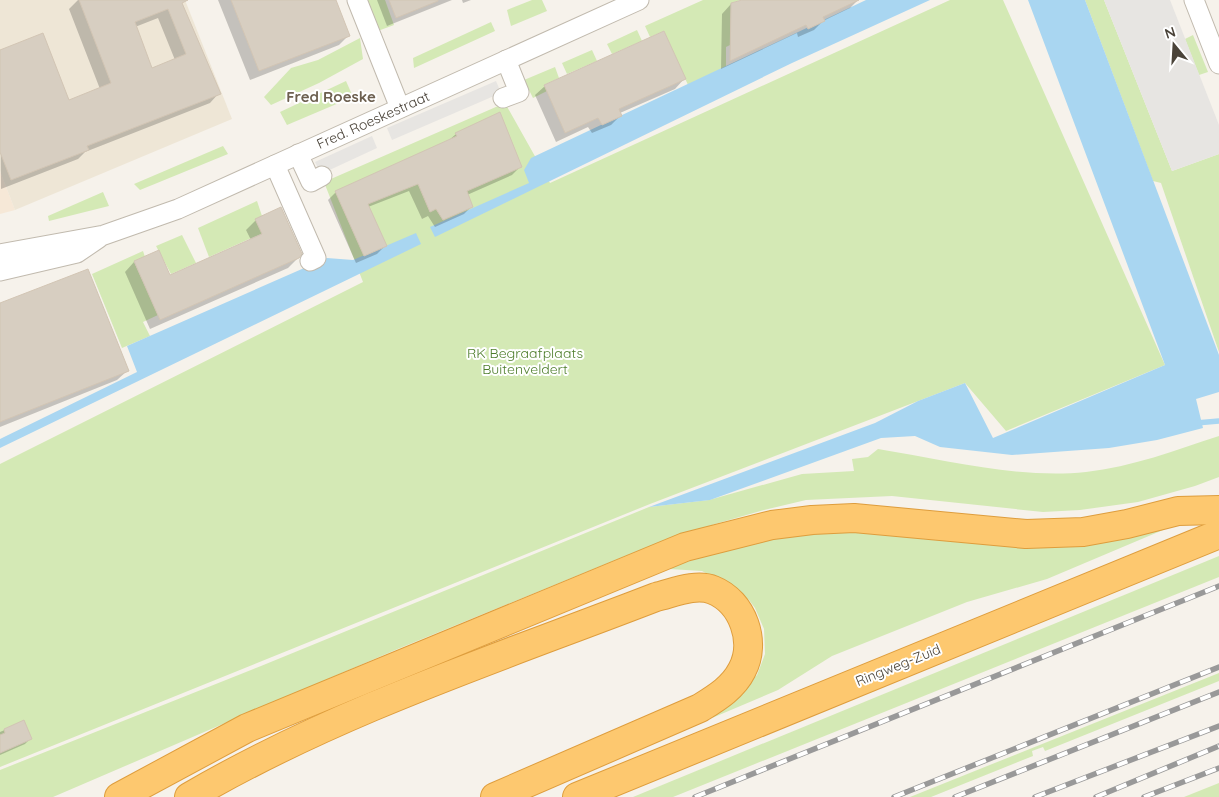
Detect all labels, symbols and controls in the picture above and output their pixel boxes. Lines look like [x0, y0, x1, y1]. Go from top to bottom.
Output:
north arrow [1149, 20, 1199, 70]
text: N [1162, 22, 1178, 43]
district label: Fred Roeske [286, 87, 376, 106]
street label: Fred. Roeskestraat [314, 87, 432, 153]
park label: RK Begraafplaats Buitenveldert [467, 344, 583, 378]
street label: Ringweg-Zuid [853, 640, 943, 690]

